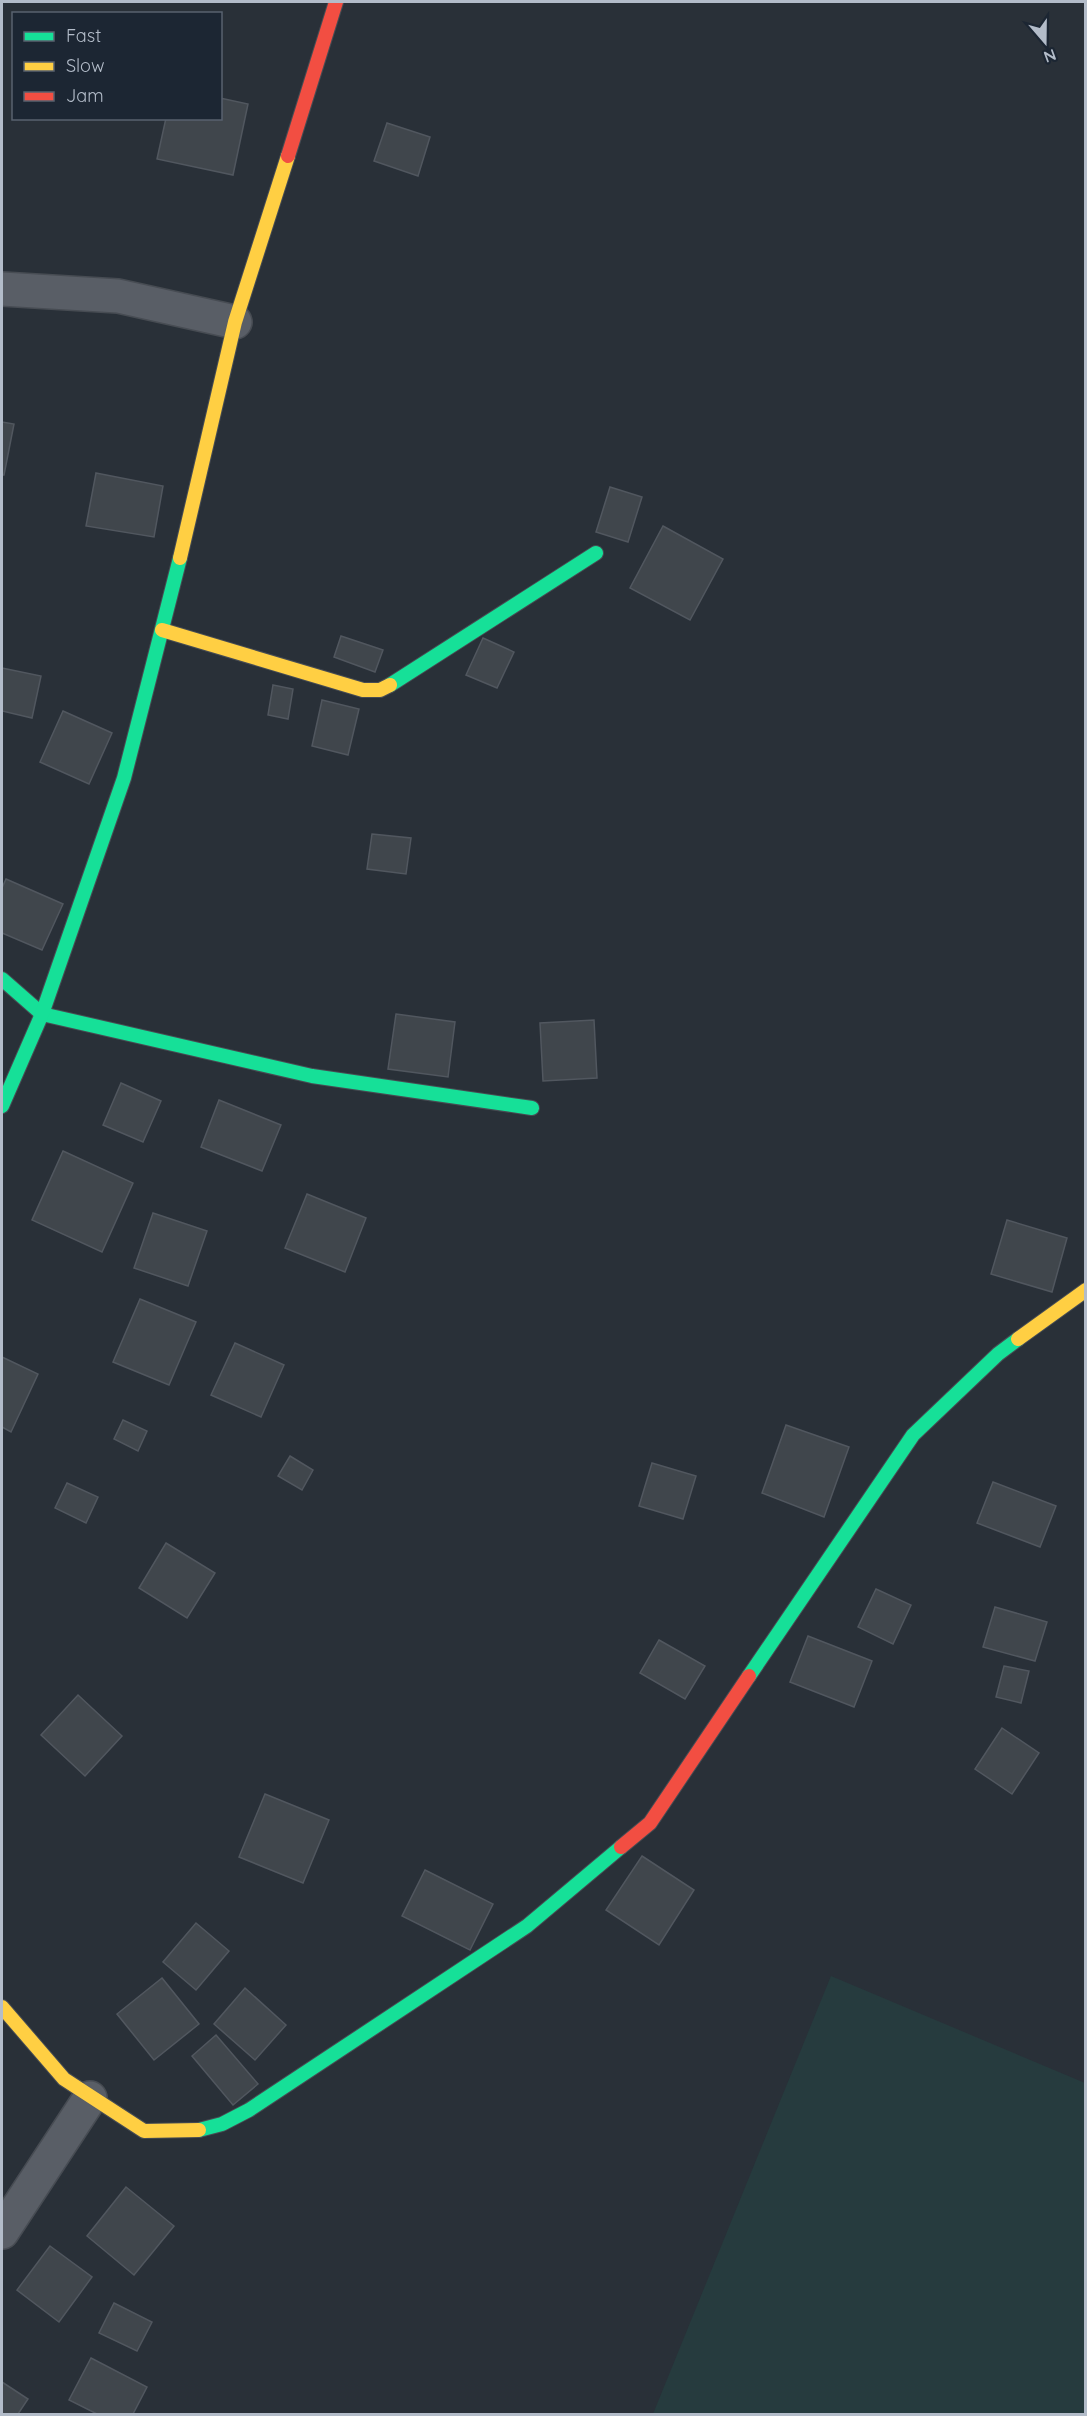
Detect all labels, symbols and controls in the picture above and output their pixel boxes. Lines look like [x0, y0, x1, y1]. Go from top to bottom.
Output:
legend [12, 12, 222, 120]
north arrow [1015, 12, 1075, 72]
text: Fast [66, 24, 101, 47]
text: N [1041, 45, 1059, 68]
text: Slow [66, 54, 104, 77]
text: Jam [66, 84, 104, 107]

